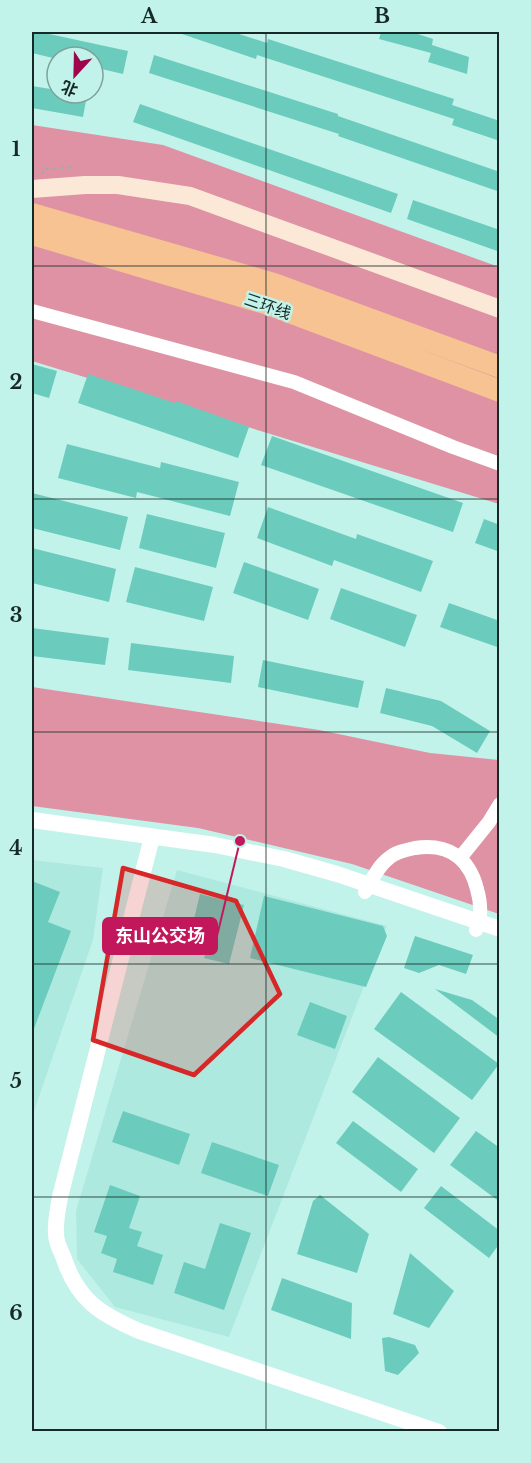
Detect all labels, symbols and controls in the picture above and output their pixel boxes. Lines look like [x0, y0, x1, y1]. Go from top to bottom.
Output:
text: A [140, 4, 158, 28]
text: B [374, 4, 390, 28]
north arrow [45, 45, 105, 105]
text: 北 [58, 77, 81, 101]
text: 1 [12, 137, 21, 161]
street label: 三环线 [242, 289, 294, 323]
text: 2 [9, 370, 23, 394]
text: 3 [10, 603, 22, 627]
text: 4 [9, 836, 23, 860]
callout: 东山公交场 [103, 918, 217, 954]
text: 东山公交场 [115, 925, 205, 947]
text: 5 [10, 1069, 22, 1093]
text: 6 [9, 1301, 23, 1325]

